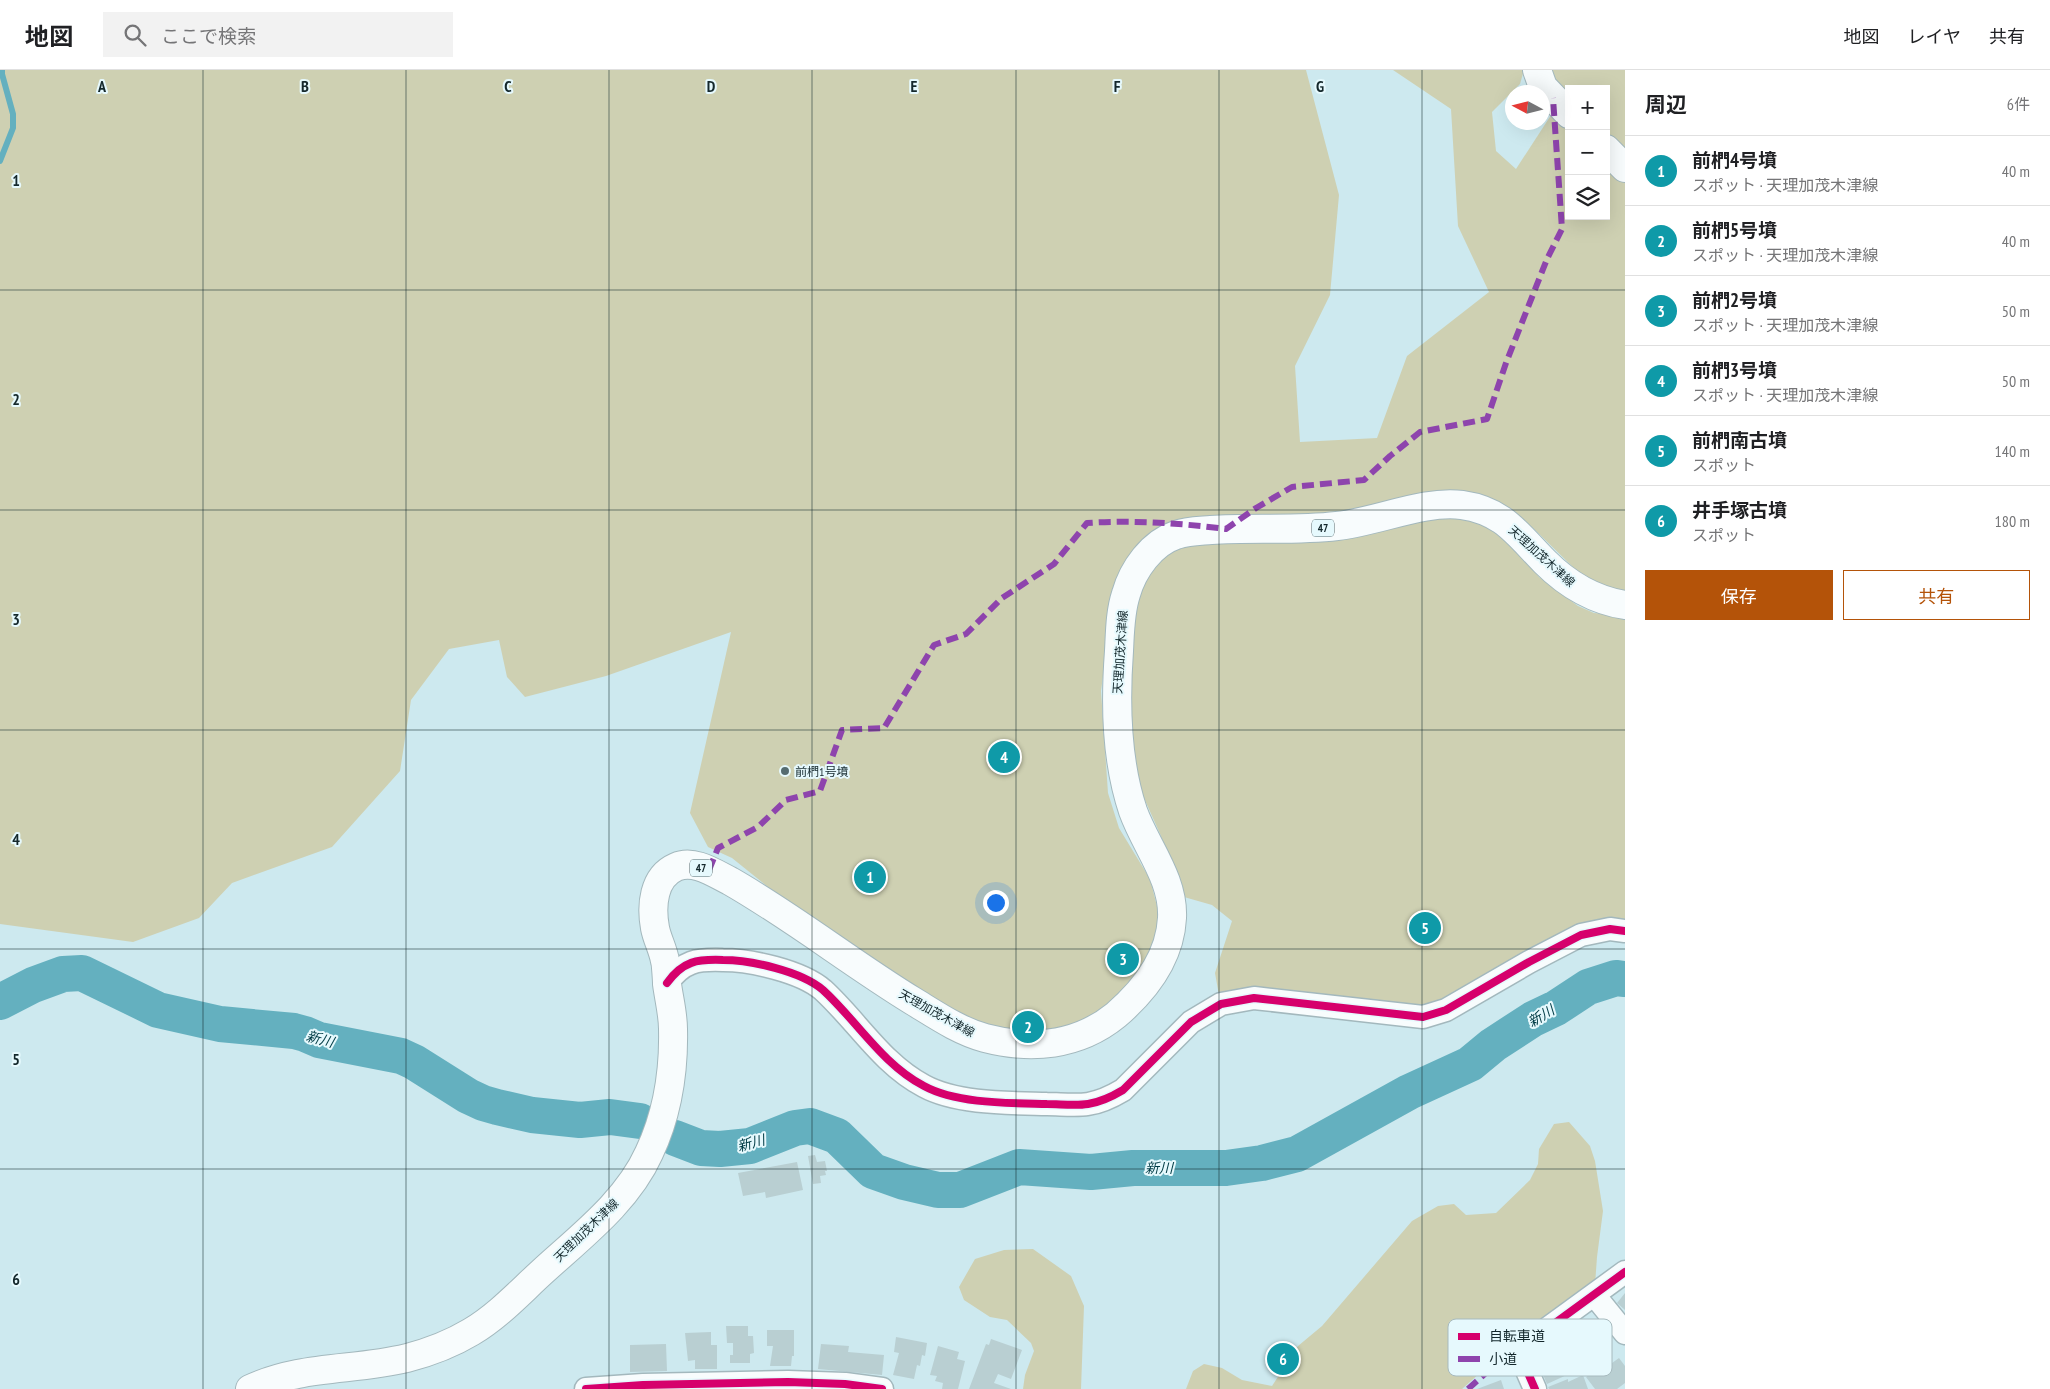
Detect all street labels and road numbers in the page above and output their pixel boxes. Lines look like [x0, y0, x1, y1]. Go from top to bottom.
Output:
road number: 47 [1312, 519, 1334, 536]
street label: 天理加茂木津線 [1506, 522, 1578, 590]
street label: 天理加茂木津線 [1110, 610, 1130, 694]
road number: 47 [690, 860, 712, 876]
street label: 天理加茂木津線 [897, 986, 977, 1040]
street label: 天理加茂木津線 [551, 1195, 621, 1265]

